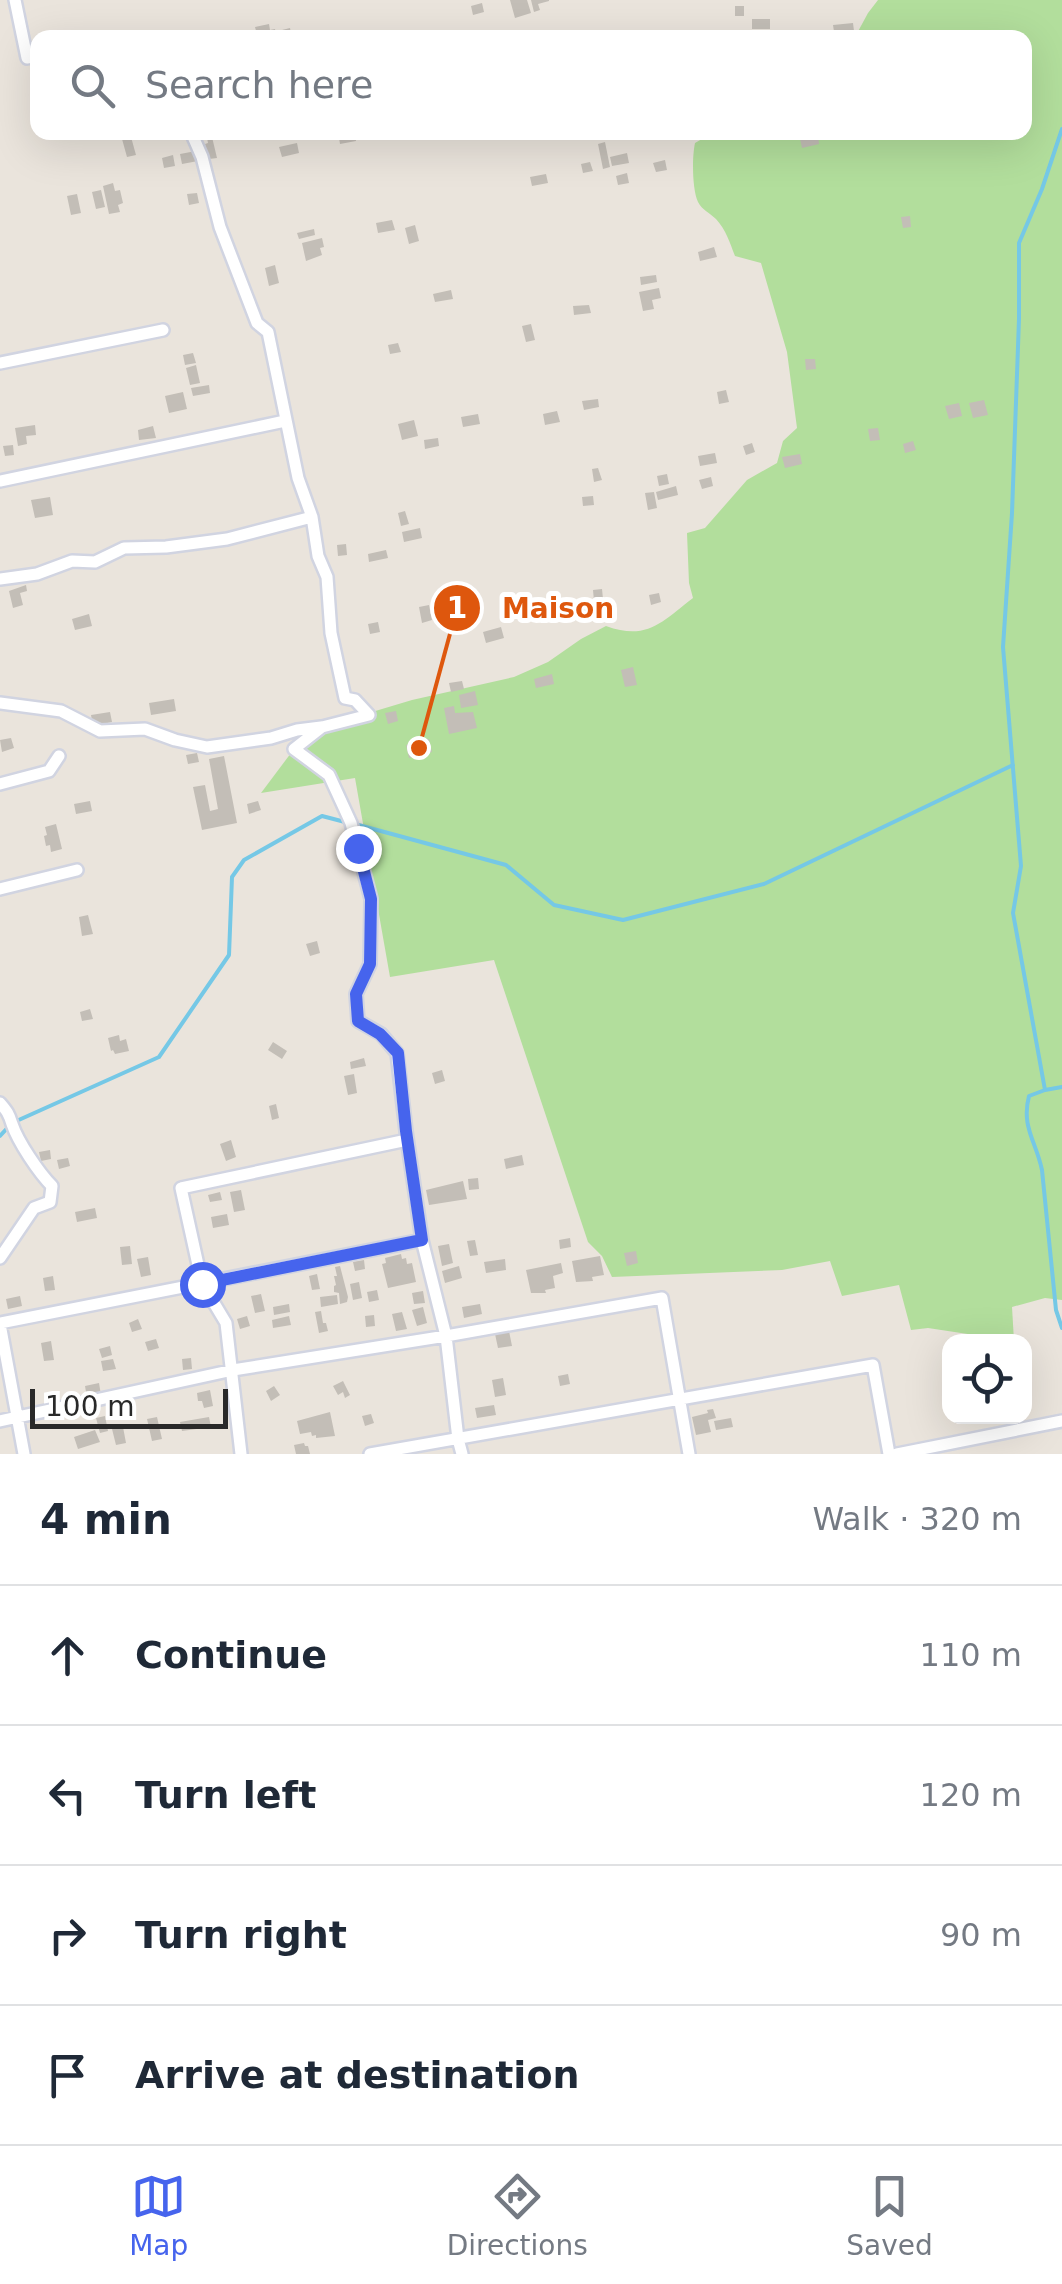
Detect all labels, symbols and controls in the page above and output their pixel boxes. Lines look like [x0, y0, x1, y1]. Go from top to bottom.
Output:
search box [30, 30, 1032, 140]
icon: search [65, 58, 120, 113]
text: Search here [145, 63, 373, 107]
callout: Maison [432, 579, 634, 637]
text: 1 [447, 590, 467, 625]
text: Maison [502, 592, 614, 625]
route end [336, 826, 382, 872]
route start [180, 1262, 226, 1308]
map controls [942, 1334, 1032, 1424]
button: locate [942, 1334, 1032, 1424]
scale bar [30, 1384, 228, 1428]
text: 100 m [45, 1390, 135, 1423]
text: 4 min [40, 1495, 172, 1544]
text: Walk · 320 m [812, 1500, 1022, 1538]
icon: ahead [40, 1628, 95, 1683]
text: Continue [135, 1633, 327, 1677]
text: 110 m [920, 1636, 1022, 1674]
icon: left [40, 1768, 95, 1823]
text: Turn left [135, 1773, 316, 1817]
text: 120 m [920, 1776, 1022, 1814]
icon: right [40, 1908, 95, 1963]
text: Turn right [135, 1913, 347, 1957]
text: 90 m [940, 1916, 1022, 1954]
icon: arrive [40, 2048, 95, 2103]
text: Arrive at destination [135, 2053, 580, 2097]
tab: Map [129, 2169, 188, 2262]
tab: Directions [447, 2169, 588, 2262]
tab: Saved [846, 2169, 933, 2262]

